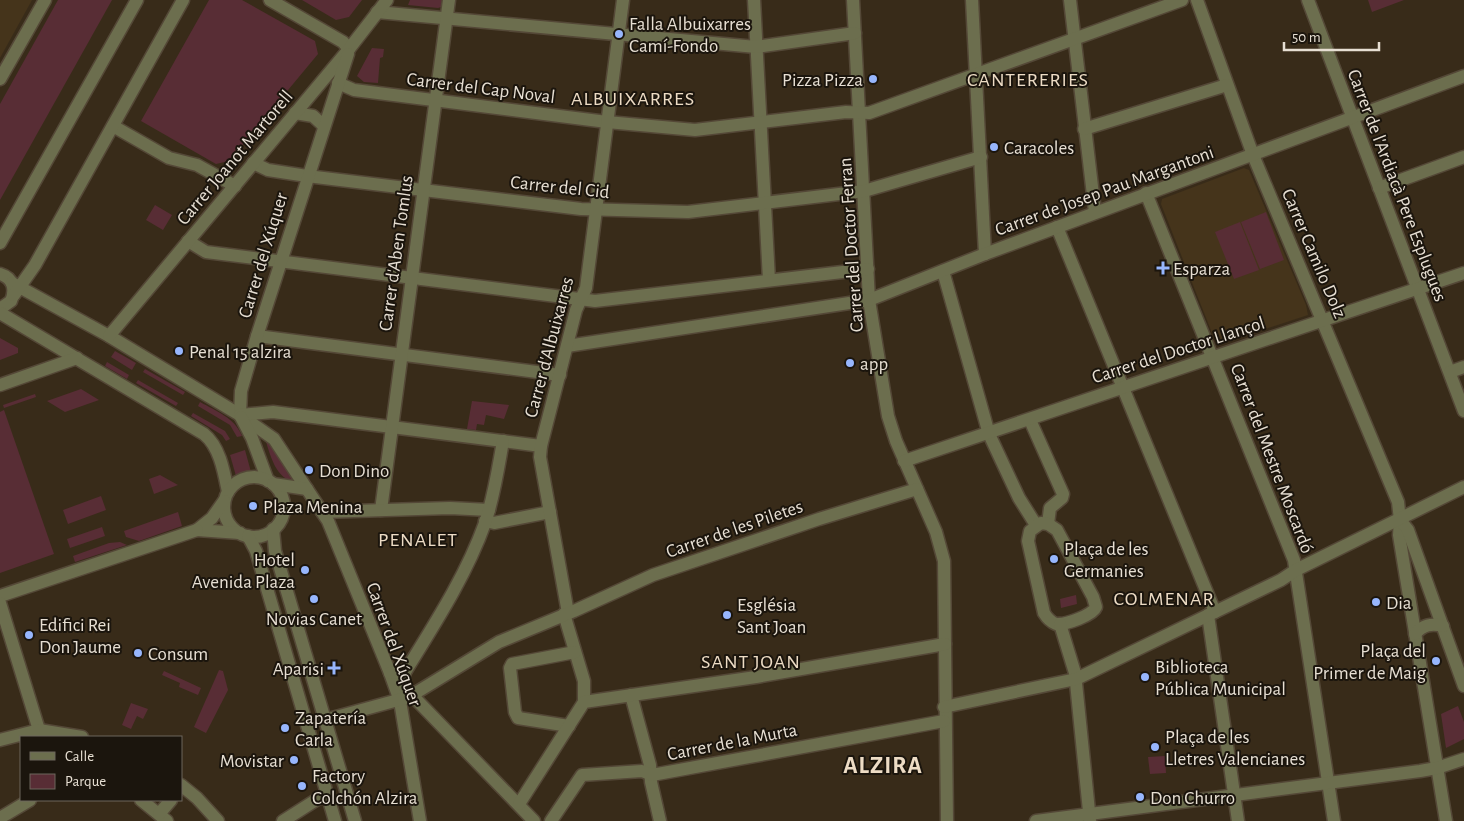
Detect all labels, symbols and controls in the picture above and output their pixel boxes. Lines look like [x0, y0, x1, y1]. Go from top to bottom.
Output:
place label: Falla Albuixarres Camí-Fondo [629, 15, 751, 56]
scale bar [1284, 20, 1379, 52]
marker: Falla Albuixarres Camí-Fondo [613, 28, 625, 40]
text: 50 m [1292, 30, 1321, 45]
street label: Carrer de l'Ardiacà Pere Esplugues [1343, 67, 1450, 304]
street label: Carrer del Cap Noval [405, 70, 556, 107]
district label: CANTERERIES [967, 70, 1089, 90]
place label: Pizza Pizza [782, 71, 863, 90]
marker: Pizza Pizza [867, 73, 879, 85]
street label: Carrer Joanot Martorell [173, 87, 297, 229]
district label: ALBUIXARRES [571, 89, 695, 109]
place label: Caracoles [1004, 139, 1074, 158]
marker: Caracoles [988, 141, 1000, 153]
street label: Carrer de Josep Pau Margantoni [993, 143, 1216, 240]
street label: Carrer del Doctor Ferran [836, 157, 867, 333]
street label: Carrer del Cid [509, 173, 610, 202]
street label: Carrer d'Aben Tomlus [376, 174, 417, 332]
street label: Carrer Camilo Dolz [1278, 186, 1349, 321]
street label: Carrer del Xúquer [235, 190, 292, 320]
place label: Esparza [1173, 260, 1230, 279]
marker: Esparza [1157, 262, 1169, 274]
street label: Carrer d'Albuixarres [522, 275, 577, 420]
street label: Carrer del Doctor Llançol [1090, 313, 1267, 387]
place label: Penal 15 alzira [189, 343, 292, 362]
marker: Penal 15 alzira [173, 345, 185, 357]
place label: app [860, 355, 888, 374]
marker: app [844, 357, 856, 369]
street label: Carrer del Mestre Moscardó [1227, 361, 1317, 556]
place label: Don Dino [319, 462, 389, 481]
marker: Don Dino [303, 464, 315, 476]
street label: Carrer de les Piletes [663, 497, 805, 562]
place label: Plaza Menina [263, 498, 363, 517]
marker: Plaza Menina [247, 500, 259, 512]
district label: PENALET [378, 530, 458, 550]
place label: Plaça de les Germanies [1064, 540, 1149, 581]
place label: Hotel Avenida Plaza [192, 551, 295, 592]
marker: Plaça de les Germanies [1048, 553, 1060, 565]
marker: Hotel Avenida Plaza [299, 564, 311, 576]
street label: Carrer del Xúquer [362, 580, 425, 709]
district label: COLMENAR [1113, 589, 1215, 609]
marker: Novias Canet [308, 593, 320, 605]
place label: Dia [1386, 594, 1412, 613]
place label: Església Sant Joan [737, 596, 806, 637]
marker: Dia [1370, 596, 1382, 608]
marker: Església Sant Joan [721, 609, 733, 621]
place label: Novias Canet [266, 610, 362, 629]
place label: Edifici Rei Don Jaume [39, 616, 121, 657]
marker: Edifici Rei Don Jaume [23, 629, 35, 641]
place label: Plaça del Primer de Maig [1313, 642, 1427, 683]
place label: Consum [148, 645, 208, 664]
marker: Consum [132, 647, 144, 659]
district label: SANT JOAN [701, 652, 801, 672]
marker: Plaça del Primer de Maig [1430, 655, 1442, 667]
place label: Biblioteca Pública Municipal [1155, 658, 1286, 699]
place label: Aparisi [273, 660, 324, 679]
marker: Aparisi [328, 662, 340, 674]
marker: Biblioteca Pública Municipal [1139, 671, 1151, 683]
place label: Zapatería Carla [295, 709, 367, 750]
street label: Carrer de la Murta [666, 720, 799, 764]
marker: Zapatería Carla [279, 722, 291, 734]
place label: Plaça de les Lletres Valencianes [1165, 728, 1305, 769]
legend [20, 736, 182, 801]
marker: Plaça de les Lletres Valencianes [1149, 741, 1161, 753]
text: Calle [65, 749, 94, 764]
place label: Movistar [220, 752, 284, 771]
marker: Movistar [288, 754, 300, 766]
district label: ALZIRA [843, 754, 923, 778]
place label: Factory Colchón Alzira [312, 767, 418, 808]
text: Parque [65, 774, 106, 789]
marker: Factory Colchón Alzira [296, 780, 308, 792]
place label: Don Churro [1150, 789, 1235, 808]
marker: Don Churro [1134, 791, 1146, 803]

